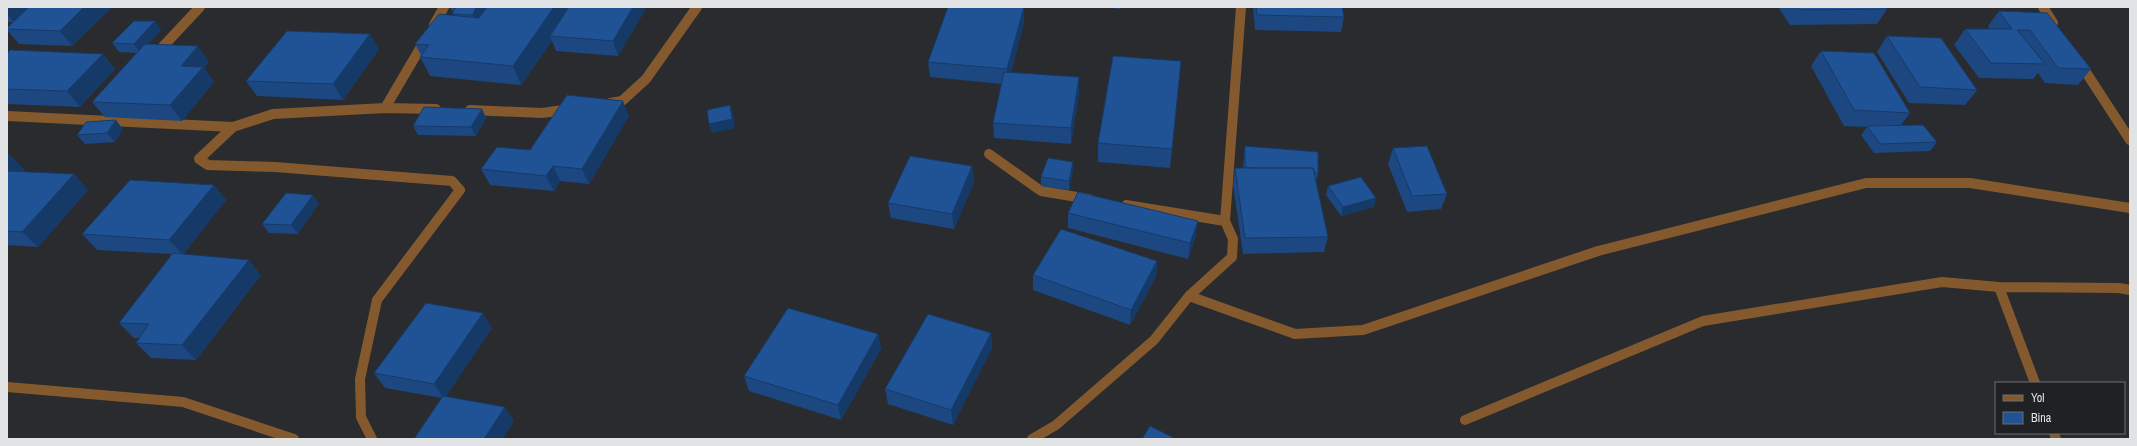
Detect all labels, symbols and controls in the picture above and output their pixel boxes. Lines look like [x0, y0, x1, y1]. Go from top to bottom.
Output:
legend [1995, 382, 2125, 434]
text: Yol [2031, 390, 2044, 406]
text: Bina [2031, 410, 2052, 426]

